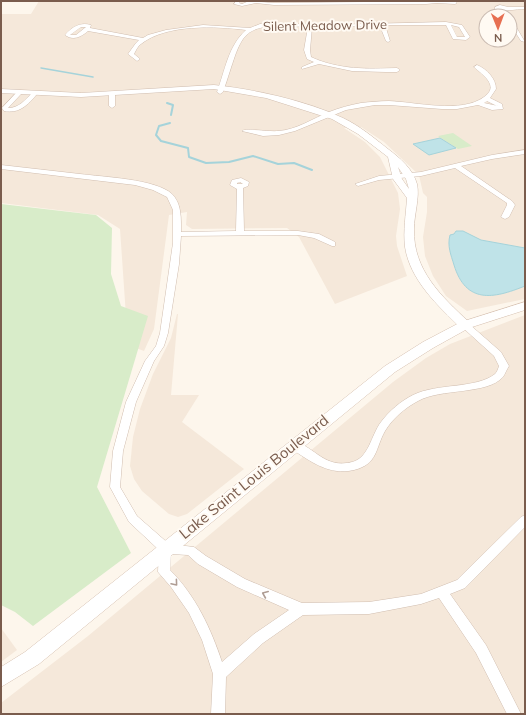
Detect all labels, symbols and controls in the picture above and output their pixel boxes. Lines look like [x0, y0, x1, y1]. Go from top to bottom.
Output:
north arrow [478, 8, 518, 48]
street label: Silent Meadow Drive [263, 16, 387, 34]
text: N [494, 31, 502, 45]
street label: Lake Saint Louis Boulevard [175, 410, 332, 543]
one-way arrow [170, 579, 177, 586]
one-way arrow [262, 590, 269, 598]

